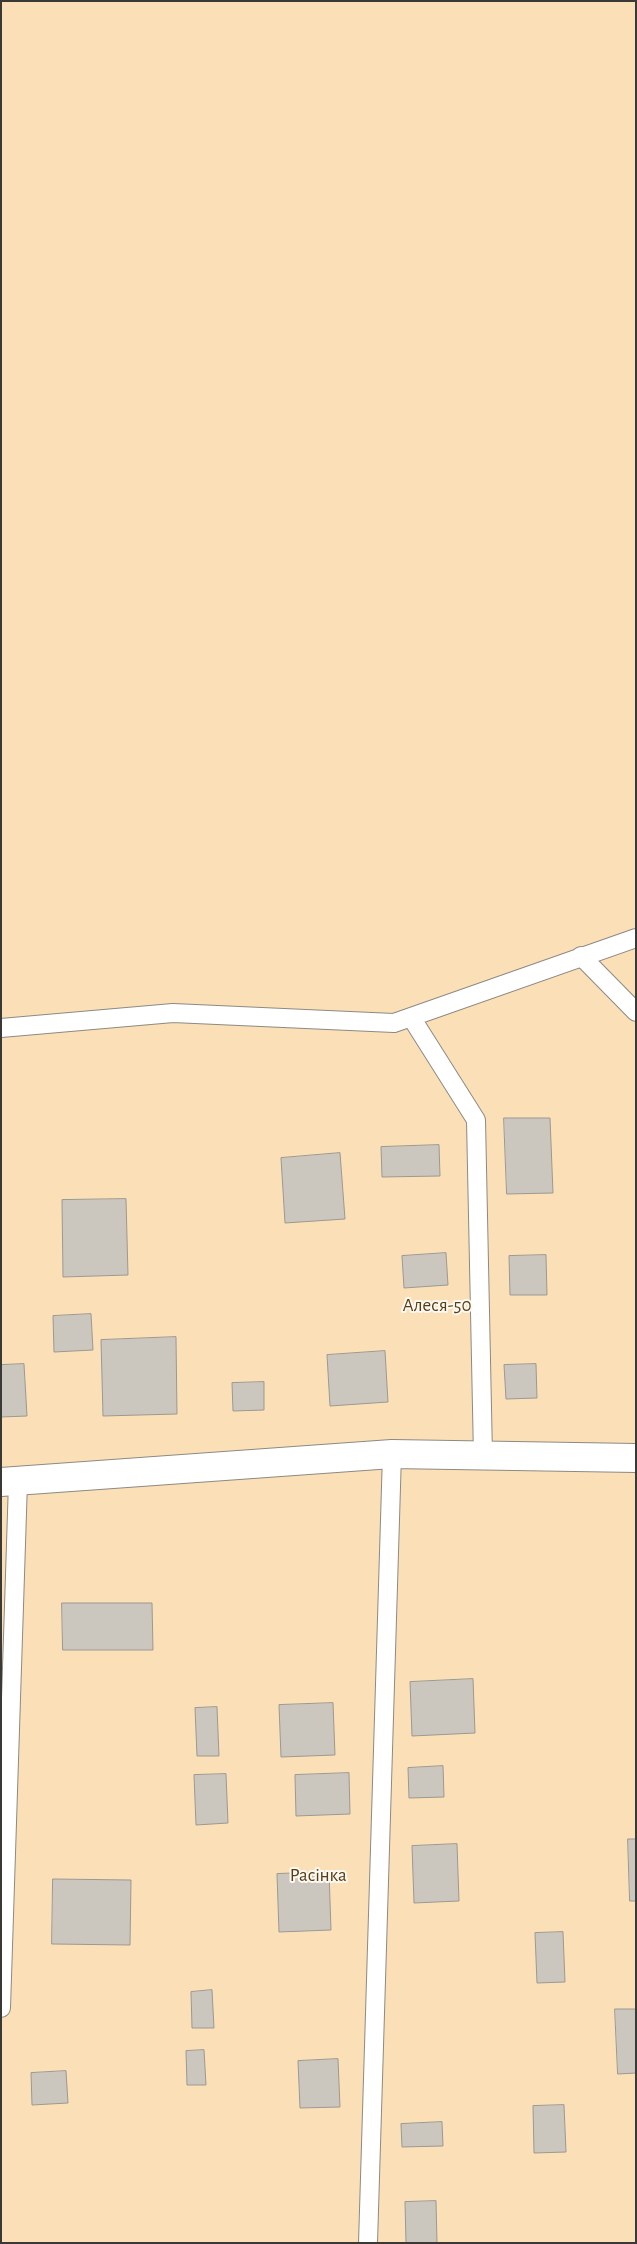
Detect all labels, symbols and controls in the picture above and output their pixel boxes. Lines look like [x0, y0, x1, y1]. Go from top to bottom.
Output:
park label: Алеся-50 [403, 1294, 471, 1316]
park label: Расінка [289, 1864, 347, 1886]

